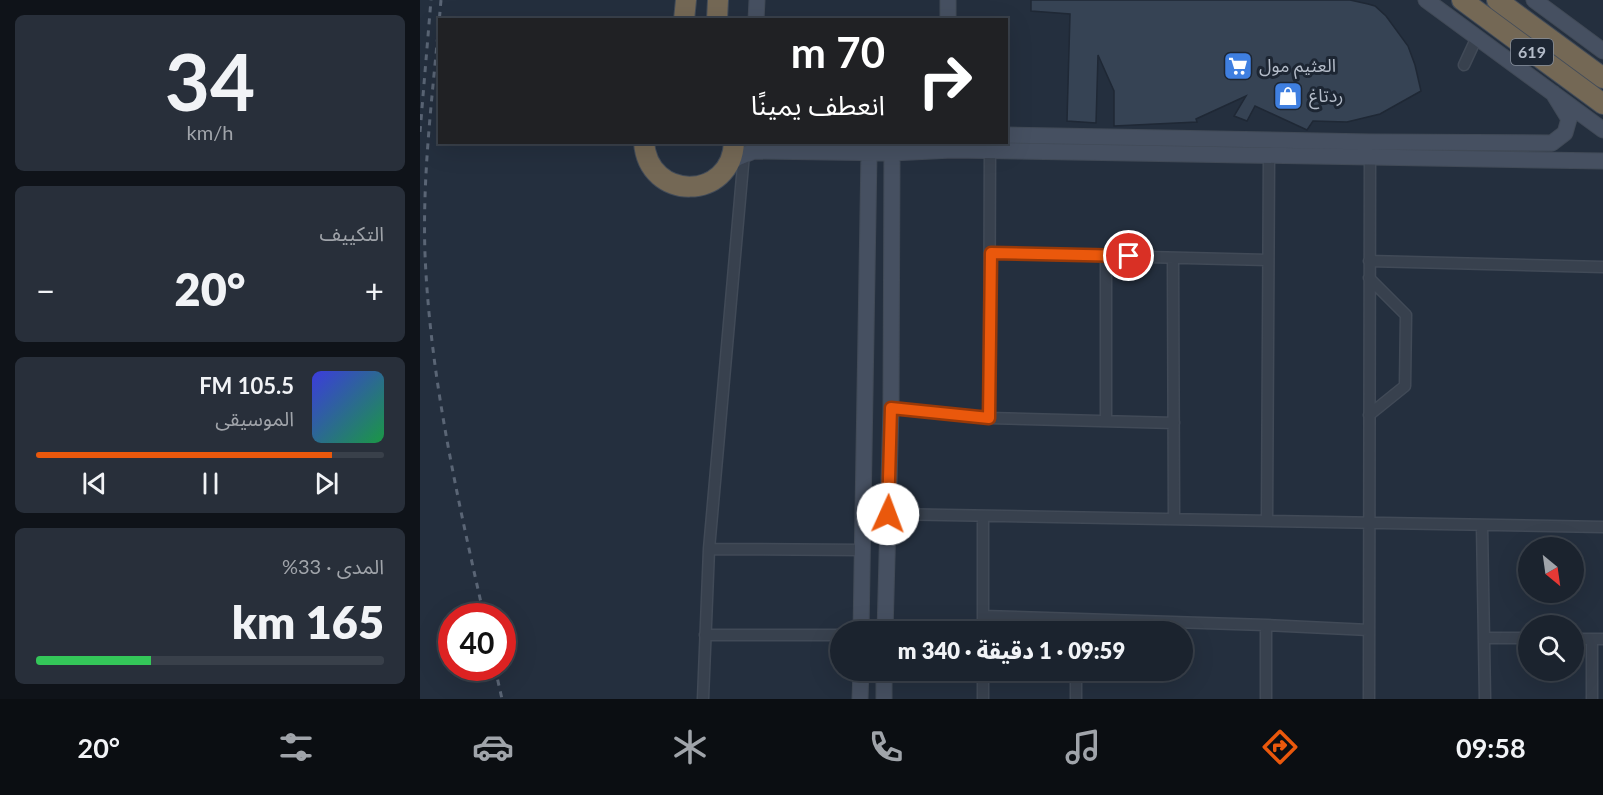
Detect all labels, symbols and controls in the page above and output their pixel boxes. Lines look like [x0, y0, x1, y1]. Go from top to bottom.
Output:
text: 70 m [791, 27, 885, 77]
text: 34 [165, 34, 255, 128]
road number: 619 [1511, 39, 1553, 65]
icon: right [906, 42, 984, 120]
supermarket icon: العثيم مول [1222, 50, 1254, 82]
place label: العثيم مول [1259, 54, 1336, 79]
shop icon: ردتاغ [1272, 80, 1304, 112]
place label: ردتاغ [1309, 84, 1343, 110]
text: انعطف يمينًا [751, 88, 885, 121]
text: km/h [187, 120, 233, 144]
text: التكييف [320, 221, 384, 245]
pin [1103, 230, 1154, 281]
icon: arrive [1112, 239, 1145, 272]
text: 20° [175, 262, 245, 316]
text: − [36, 270, 55, 310]
text: + [365, 270, 384, 310]
text: 105.5 FM [199, 372, 294, 399]
text: الموسيقى [215, 406, 294, 430]
icon: previous [78, 467, 111, 500]
icon: pause [194, 467, 227, 500]
icon: next [310, 467, 343, 500]
position arrow [856, 482, 920, 546]
north arrow [1518, 537, 1584, 603]
map controls [1518, 537, 1584, 681]
text: المدى · 33% [282, 554, 384, 578]
text: 165 km [232, 595, 384, 649]
speed limit sign: 40 [438, 603, 516, 681]
button: search [1518, 615, 1584, 681]
text: 09:59 · 1 دقيقة · 340 m [898, 637, 1125, 664]
icon: filters [275, 726, 317, 768]
icon: car [472, 726, 514, 768]
icon: climate [669, 726, 711, 768]
icon: phone [865, 726, 907, 768]
icon: music [1062, 726, 1104, 768]
icon: directions [1259, 726, 1301, 768]
text: 20° [78, 731, 120, 764]
text: 09:58 [1456, 731, 1526, 764]

